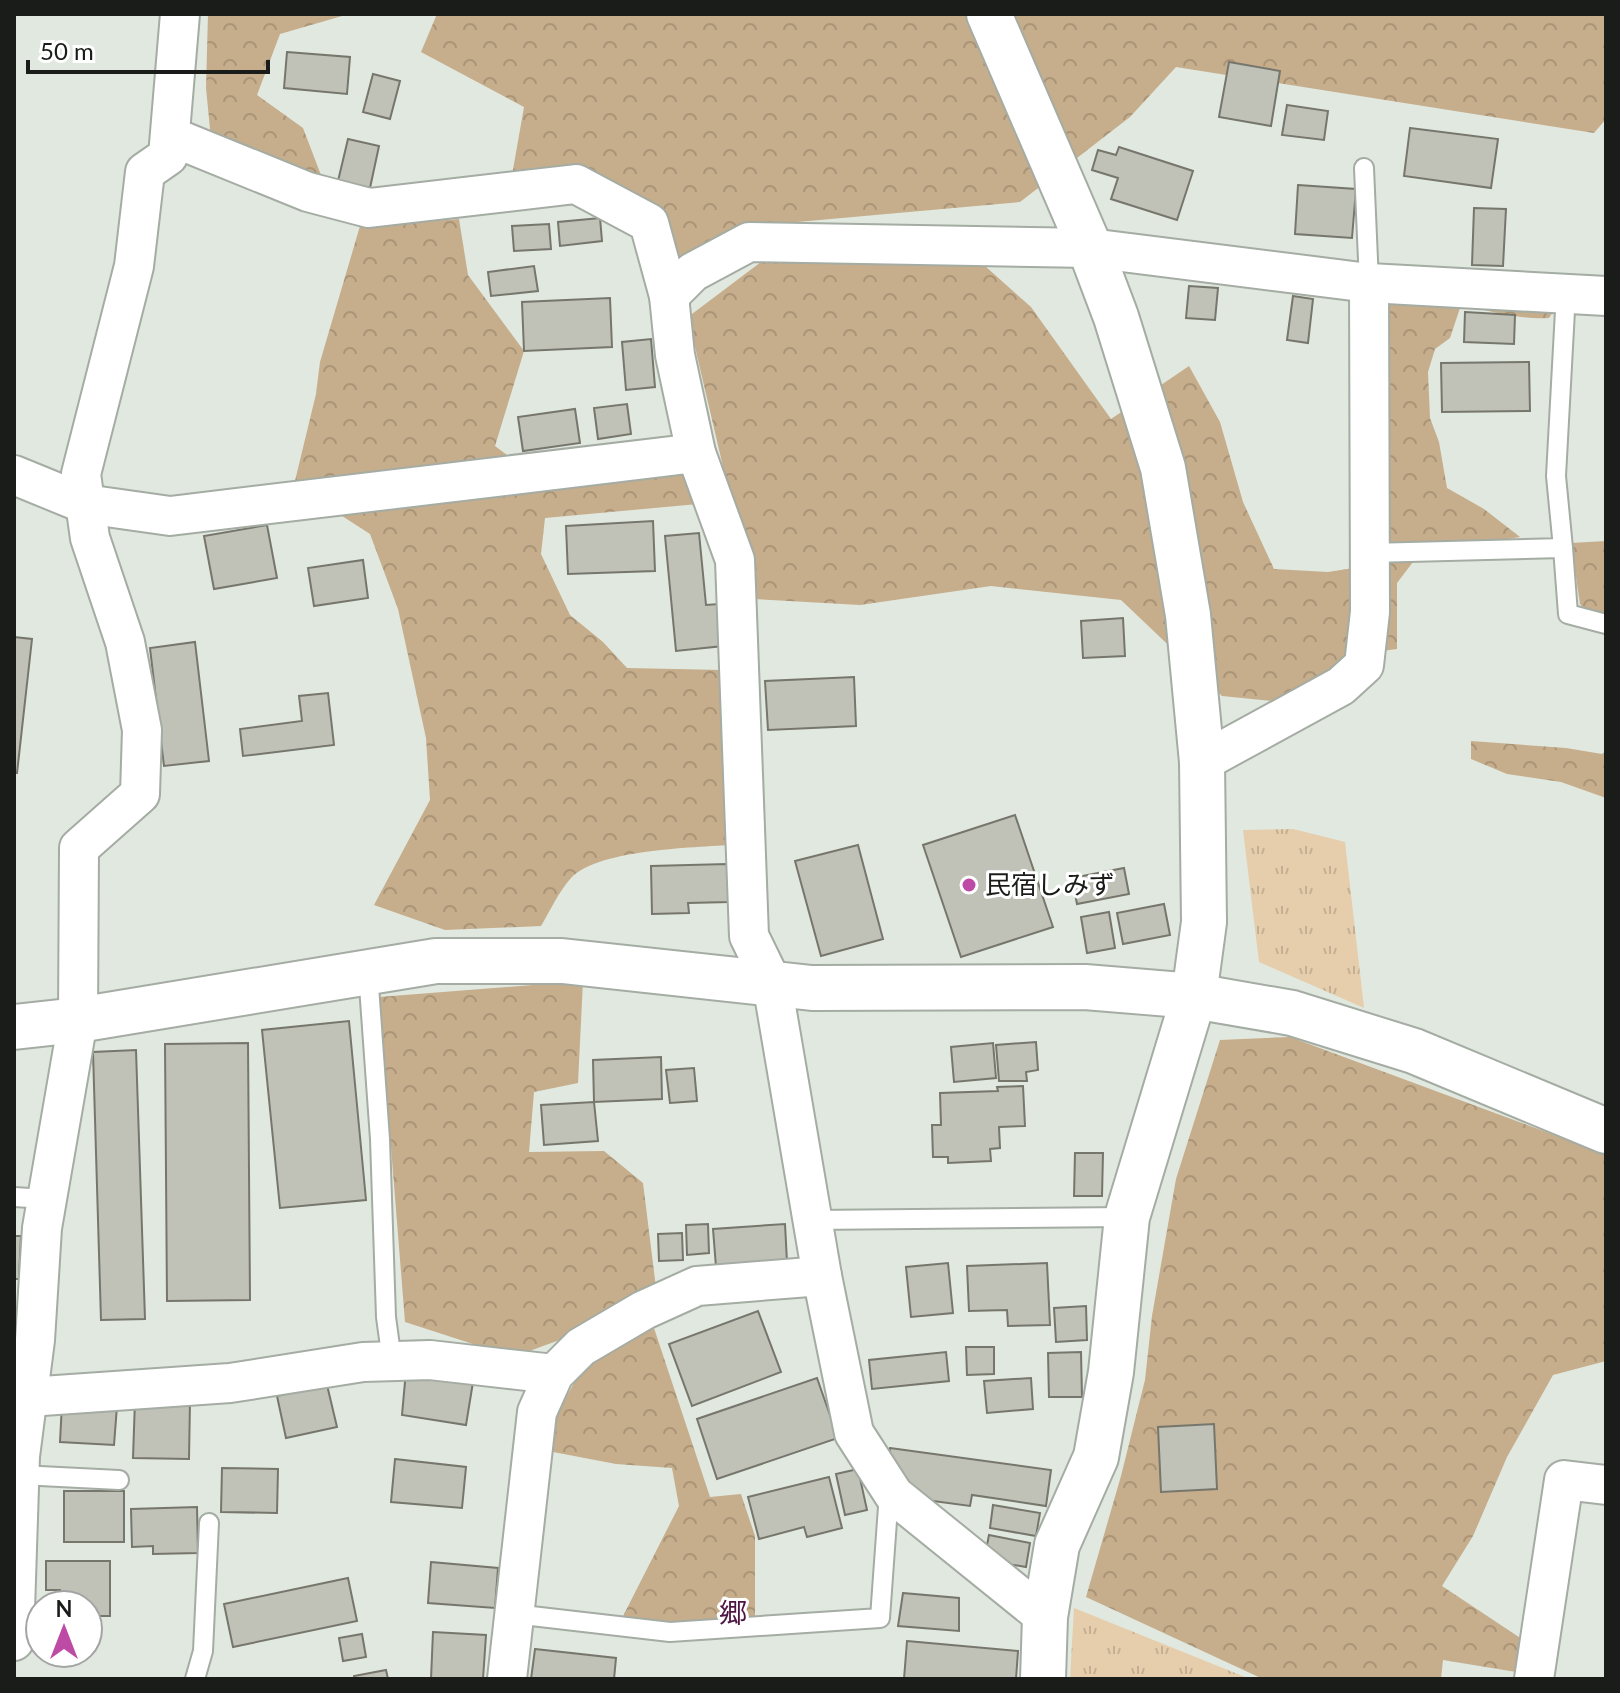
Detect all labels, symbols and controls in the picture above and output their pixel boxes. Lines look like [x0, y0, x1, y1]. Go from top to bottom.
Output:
scale bar [28, 24, 268, 74]
text: 50 m [40, 36, 94, 65]
place label: 民宿しみず [985, 868, 1115, 900]
marker: 民宿しみず [960, 876, 978, 894]
north arrow [24, 1589, 104, 1669]
text: N [56, 1595, 72, 1622]
district label: 郷 [719, 1595, 747, 1629]

